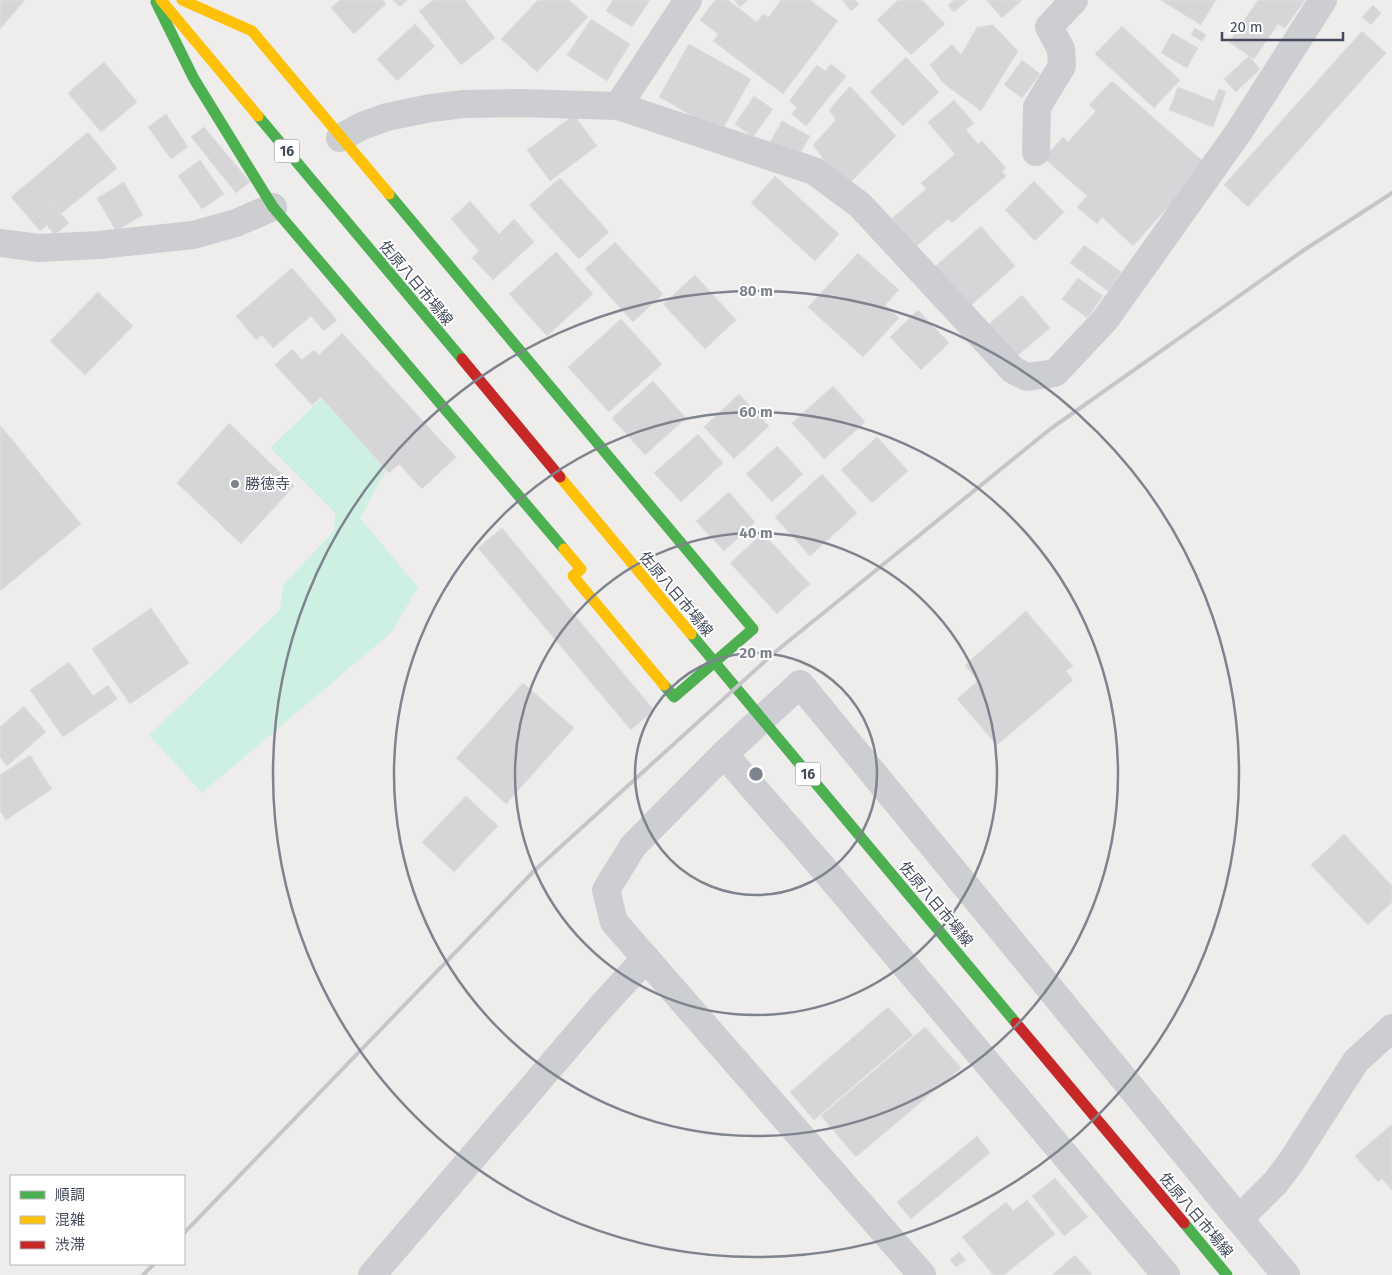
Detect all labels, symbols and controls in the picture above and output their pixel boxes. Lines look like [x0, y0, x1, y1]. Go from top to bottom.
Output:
scale bar [1222, 10, 1343, 42]
text: 20 m [1230, 18, 1263, 36]
road number: 16 [274, 140, 300, 162]
street label: 佐原八日市場線 [375, 237, 457, 329]
text: 80 m [739, 282, 773, 300]
text: 60 m [739, 403, 773, 421]
place label: 勝徳寺 [245, 475, 290, 493]
marker: 勝徳寺 [229, 478, 241, 490]
text: 40 m [739, 524, 773, 542]
street label: 佐原八日市場線 [635, 548, 717, 640]
text: 20 m [740, 644, 772, 662]
road number: 16 [796, 762, 820, 786]
centre of rings [747, 765, 765, 783]
street label: 佐原八日市場線 [895, 858, 977, 950]
street label: 佐原八日市場線 [1155, 1169, 1237, 1261]
legend [10, 1175, 185, 1265]
text: 順調 [55, 1186, 85, 1204]
text: 混雑 [55, 1211, 85, 1229]
text: 渋滞 [55, 1236, 85, 1254]

